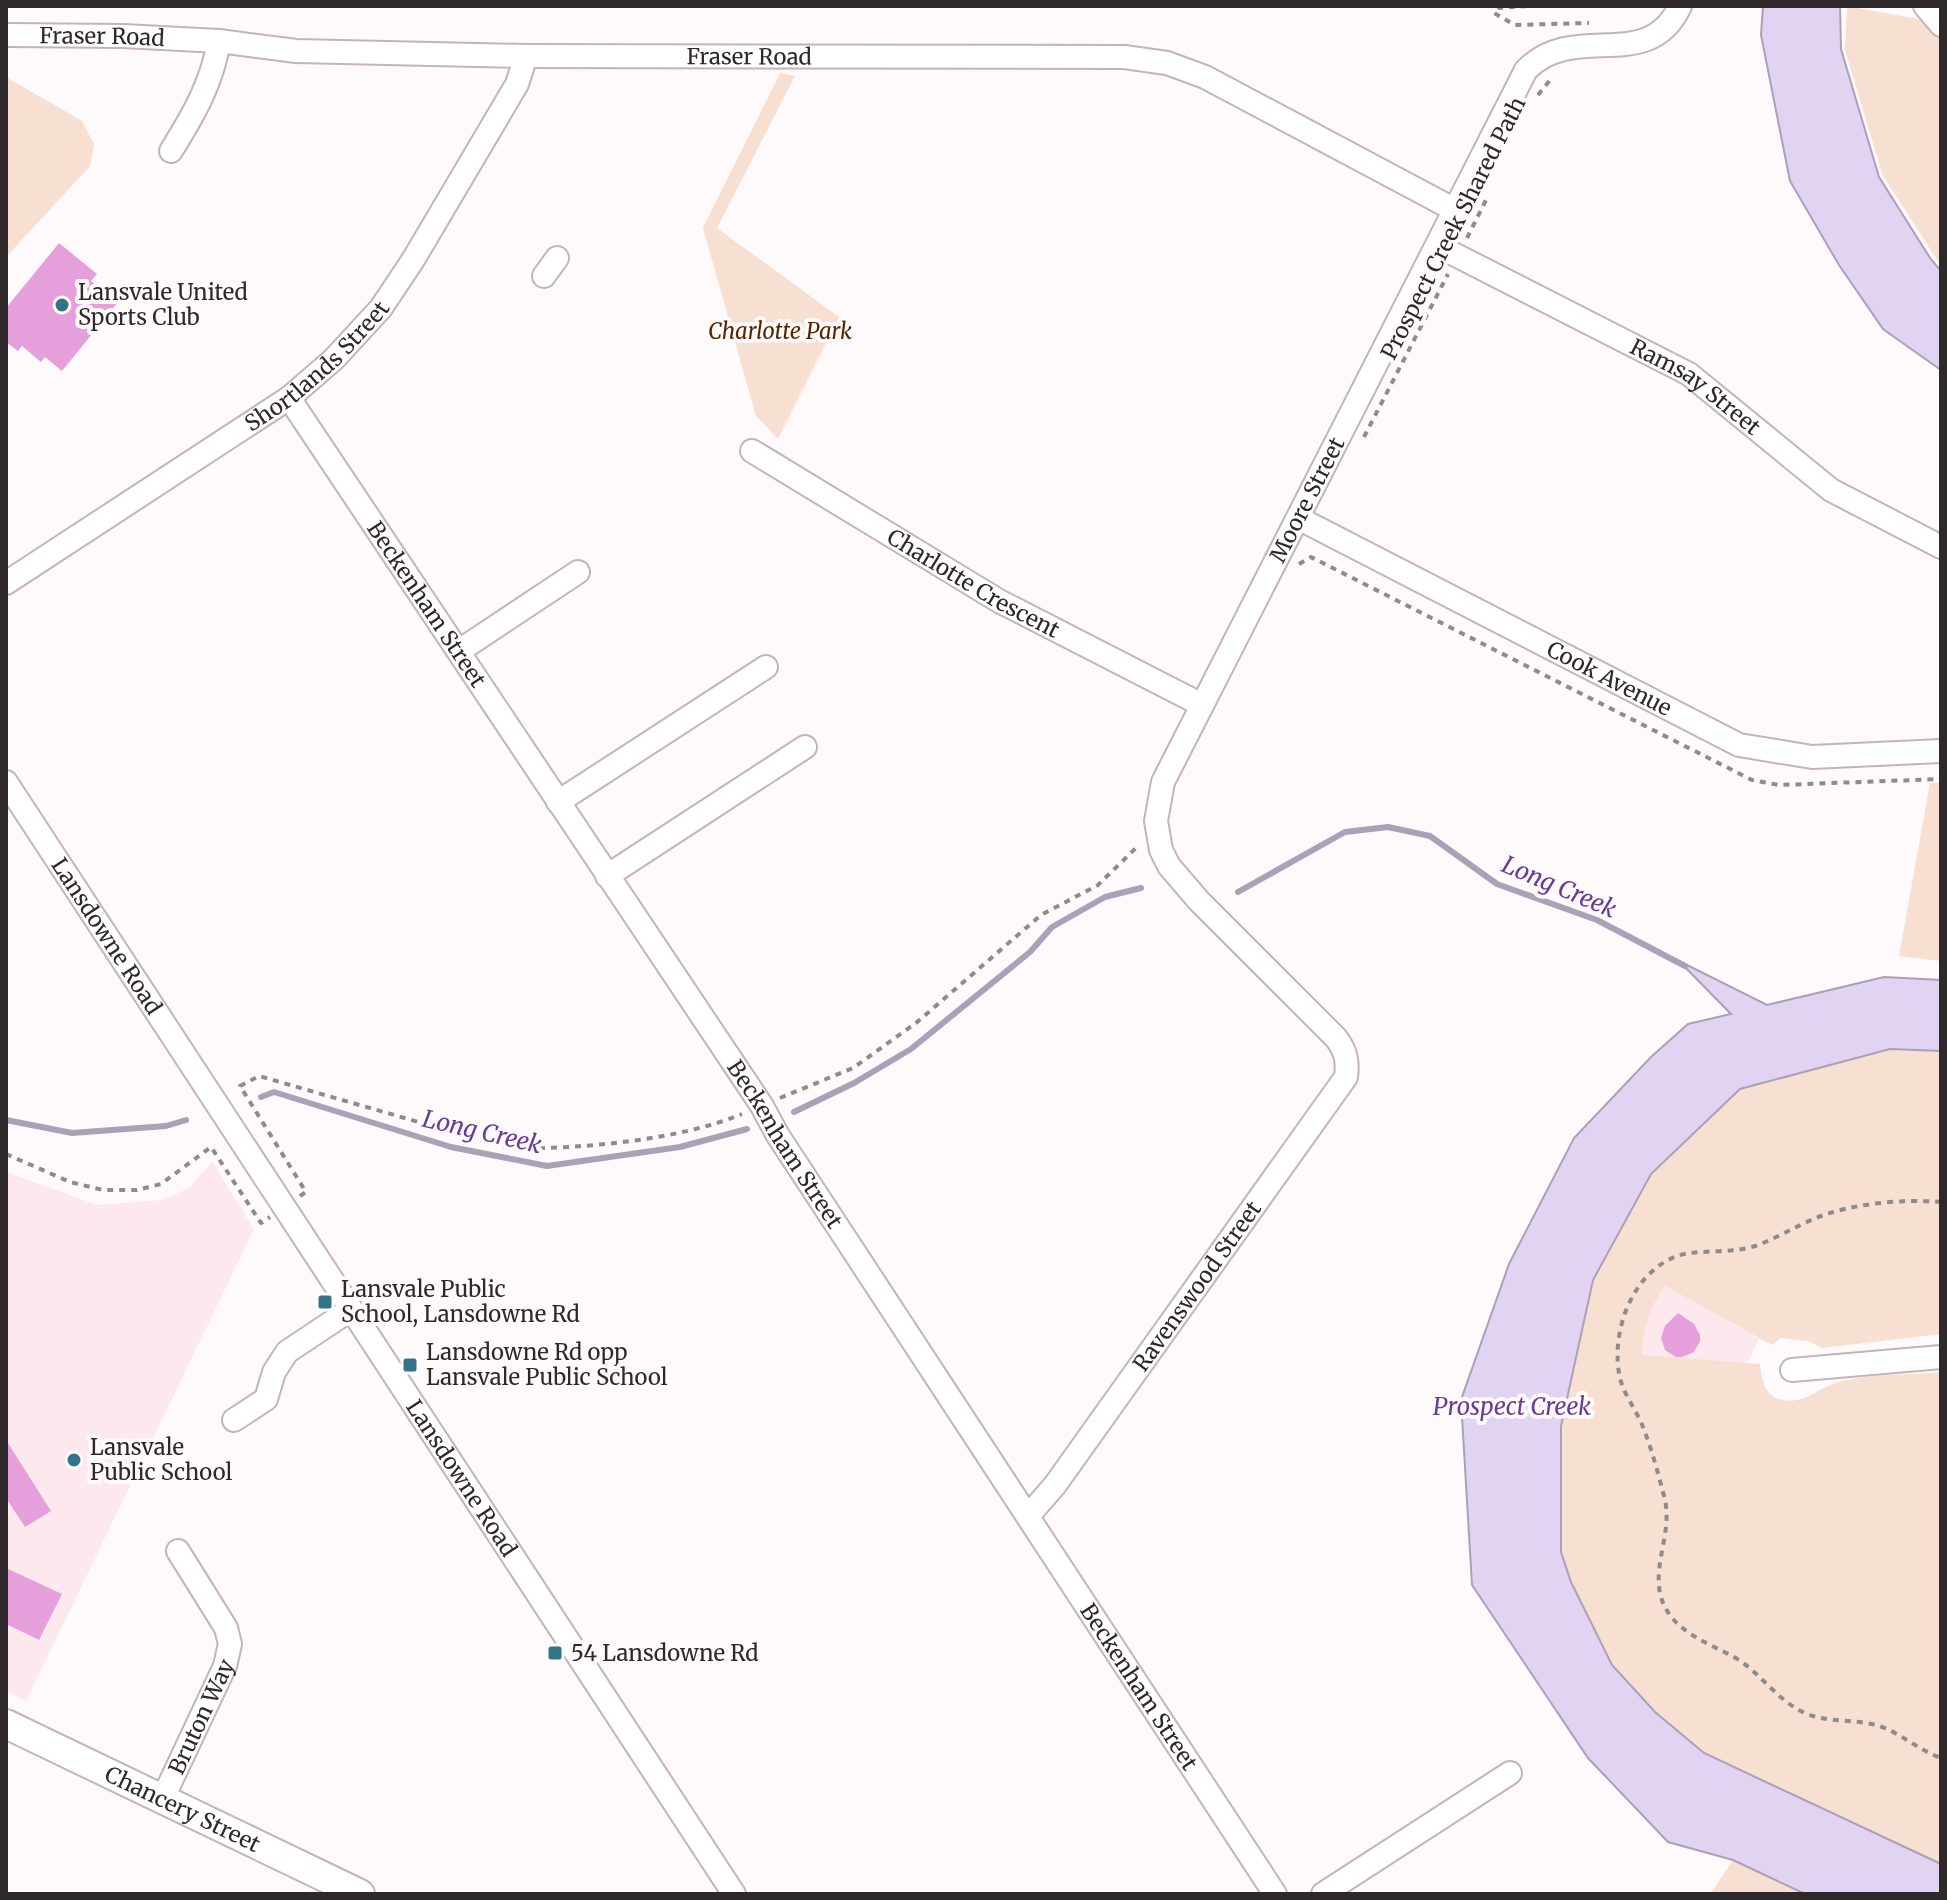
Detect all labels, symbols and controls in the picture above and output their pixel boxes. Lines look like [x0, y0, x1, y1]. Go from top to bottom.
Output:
street label: Fraser Road [39, 21, 165, 52]
street label: Fraser Road [686, 42, 812, 70]
street label: Prospect Creek Shared Path [1374, 92, 1532, 364]
place label: Lansvale United Sports Club [78, 278, 248, 331]
marker: Lansvale United Sports Club [53, 296, 71, 314]
street label: Shortlands Street [239, 296, 396, 437]
park label: Charlotte Park [708, 317, 852, 345]
street label: Ramsay Street [1626, 332, 1767, 441]
street label: Moore Street [1263, 432, 1351, 567]
street label: Beckenham Street [361, 516, 492, 693]
street label: Charlotte Crescent [882, 522, 1065, 644]
street label: Cook Avenue [1542, 635, 1677, 722]
water label: Long Creek [1497, 849, 1621, 925]
street label: Lansdowne Road [45, 852, 168, 1020]
street label: Beckenham Street [721, 1055, 849, 1234]
water label: Long Creek [419, 1103, 545, 1160]
street label: Ravenswood Street [1127, 1195, 1267, 1377]
place label: Lansvale Public School, Lansdowne Rd [341, 1275, 580, 1328]
marker: Lansvale Public School, Lansdowne Rd [316, 1293, 334, 1311]
place label: Lansdowne Rd opp Lansvale Public School [426, 1338, 668, 1391]
marker: Lansdowne Rd opp Lansvale Public School [401, 1356, 419, 1374]
water label: Prospect Creek [1433, 1391, 1591, 1422]
street label: Lansdowne Road [400, 1394, 523, 1562]
place label: Lansvale Public School [90, 1433, 233, 1486]
marker: Lansvale Public School [65, 1451, 83, 1469]
street label: Beckenham Street [1074, 1598, 1204, 1776]
place label: 54 Lansdowne Rd [571, 1639, 759, 1667]
marker: 54 Lansdowne Rd [546, 1644, 564, 1662]
street label: Bruton Way [162, 1654, 240, 1779]
street label: Chancery Street [100, 1760, 265, 1858]

